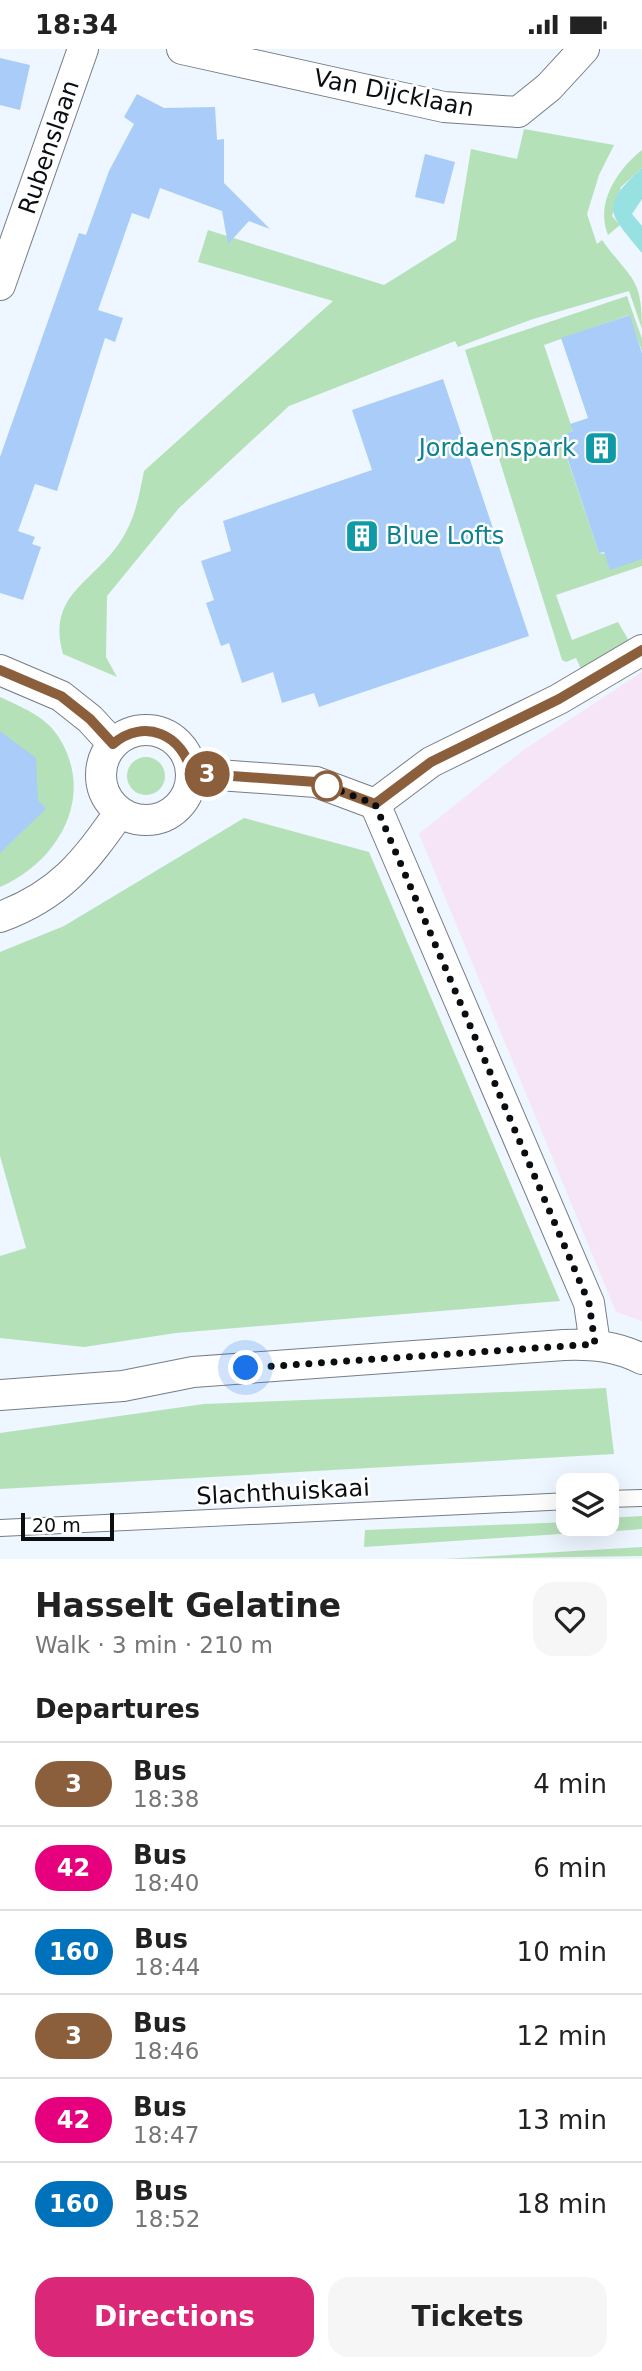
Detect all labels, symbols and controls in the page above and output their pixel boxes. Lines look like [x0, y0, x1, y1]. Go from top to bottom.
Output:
text: 18:34 [35, 10, 118, 40]
street label: Van Dijcklaan [312, 64, 476, 122]
street label: Rubenslaan [13, 76, 85, 218]
building icon: Jordaenspark [582, 429, 620, 467]
place label: Jordaenspark [417, 434, 576, 462]
building icon: Blue Lofts [343, 517, 381, 555]
place label: Blue Lofts [386, 522, 504, 550]
line badge: 3 [184, 751, 230, 797]
text: 3 [199, 760, 215, 788]
unlabelled marker [312, 771, 342, 801]
your location [228, 1350, 263, 1385]
street label: Slachthuiskaai [196, 1473, 370, 1511]
map controls [556, 1473, 619, 1536]
button: layers [556, 1473, 619, 1536]
scale bar [21, 1510, 114, 1542]
text: 20 m [32, 1514, 81, 1536]
button: heart [533, 1582, 607, 1656]
text: Hasselt Gelatine [35, 1586, 341, 1625]
text: Walk · 3 min · 210 m [35, 1632, 273, 1658]
text: Departures [35, 1694, 200, 1724]
text: Bus [133, 1756, 187, 1786]
text: 4 min [533, 1769, 607, 1799]
text: 3 [65, 1770, 82, 1798]
text: 18:38 [133, 1786, 199, 1812]
text: Bus [133, 1840, 187, 1870]
text: 6 min [533, 1853, 607, 1883]
text: 42 [57, 1854, 90, 1882]
text: 18:40 [133, 1870, 199, 1896]
text: Bus [134, 1924, 188, 1954]
text: 10 min [517, 1937, 607, 1967]
text: 160 [49, 1938, 99, 1966]
text: 18:44 [134, 1954, 200, 1980]
text: Bus [133, 2008, 187, 2038]
text: 12 min [517, 2021, 607, 2051]
text: 3 [65, 2022, 82, 2050]
text: 18:46 [133, 2038, 199, 2064]
text: Bus [133, 2092, 187, 2122]
text: 13 min [517, 2105, 607, 2135]
text: 42 [57, 2106, 90, 2134]
text: 18:47 [133, 2122, 199, 2148]
text: Bus [134, 2176, 188, 2206]
text: 18 min [517, 2189, 607, 2219]
text: 160 [49, 2190, 99, 2218]
text: 18:52 [134, 2206, 200, 2232]
button: Directions [35, 2277, 314, 2357]
button: Tickets [328, 2277, 607, 2357]

